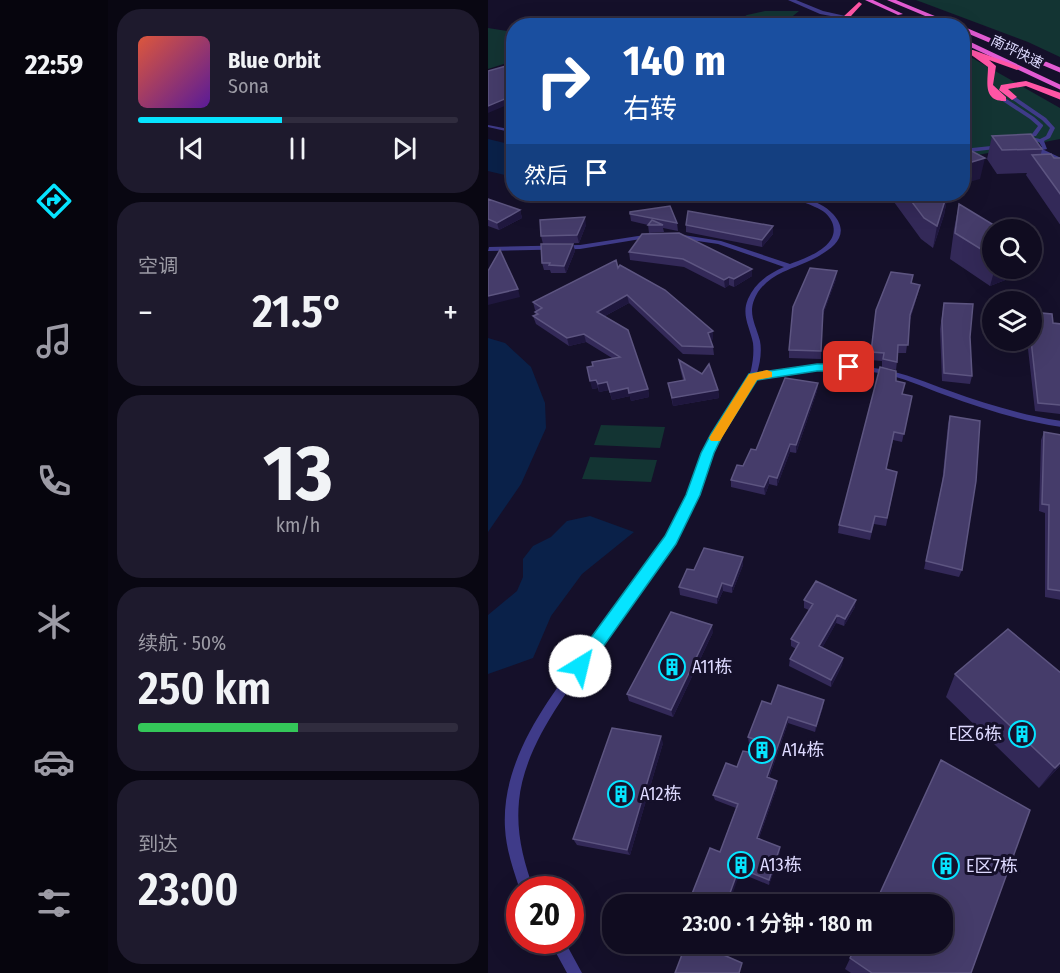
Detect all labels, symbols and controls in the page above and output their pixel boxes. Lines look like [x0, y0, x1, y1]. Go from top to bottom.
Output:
street label: 南坪快速 [988, 32, 1046, 72]
text: 140 m [623, 36, 726, 86]
icon: right [524, 42, 602, 120]
text: Blue Orbit [228, 47, 321, 74]
text: 22:59 [25, 49, 83, 81]
text: Sona [228, 74, 269, 98]
text: 右转 [623, 93, 677, 125]
icon: previous [175, 132, 208, 165]
icon: pause [281, 132, 314, 165]
icon: next [388, 132, 421, 165]
icon: arrive [580, 156, 613, 189]
text: 然后 [524, 162, 568, 189]
icon: directions [33, 180, 75, 222]
map controls [982, 219, 1042, 351]
button: search [982, 219, 1042, 279]
text: 空调 [138, 254, 178, 278]
text: 21.5° [252, 285, 344, 339]
button: layers [982, 291, 1042, 351]
text: − [138, 293, 153, 333]
text: + [443, 293, 458, 333]
icon: music [33, 320, 75, 362]
pin [823, 341, 874, 392]
icon: arrive [832, 350, 865, 383]
text: 13 [263, 427, 333, 521]
icon: phone [33, 460, 75, 502]
text: km/h [276, 513, 320, 537]
icon: climate [33, 601, 75, 643]
text: 续航 · 50% [138, 631, 226, 655]
position arrow [548, 634, 612, 698]
building icon: A11栋 [657, 652, 687, 682]
place label: A11栋 [692, 656, 732, 678]
text: 250 km [138, 662, 271, 716]
building icon: E区6栋 [1007, 719, 1037, 749]
place label: E区6栋 [949, 723, 1002, 745]
building icon: A14栋 [747, 735, 777, 765]
place label: A14栋 [782, 739, 824, 761]
icon: car [33, 741, 75, 783]
building icon: A12栋 [606, 779, 636, 809]
place label: A12栋 [640, 783, 682, 805]
text: 到达 [138, 832, 178, 856]
building icon: A13栋 [726, 850, 756, 880]
building icon: E区7栋 [931, 851, 961, 881]
place label: A13栋 [760, 854, 802, 876]
place label: E区7栋 [966, 855, 1018, 877]
text: 23:00 [138, 863, 238, 917]
speed limit sign: 20 [506, 876, 584, 954]
icon: filters [33, 882, 75, 924]
text: 23:00 · 1 分钟 · 180 m [683, 910, 872, 937]

